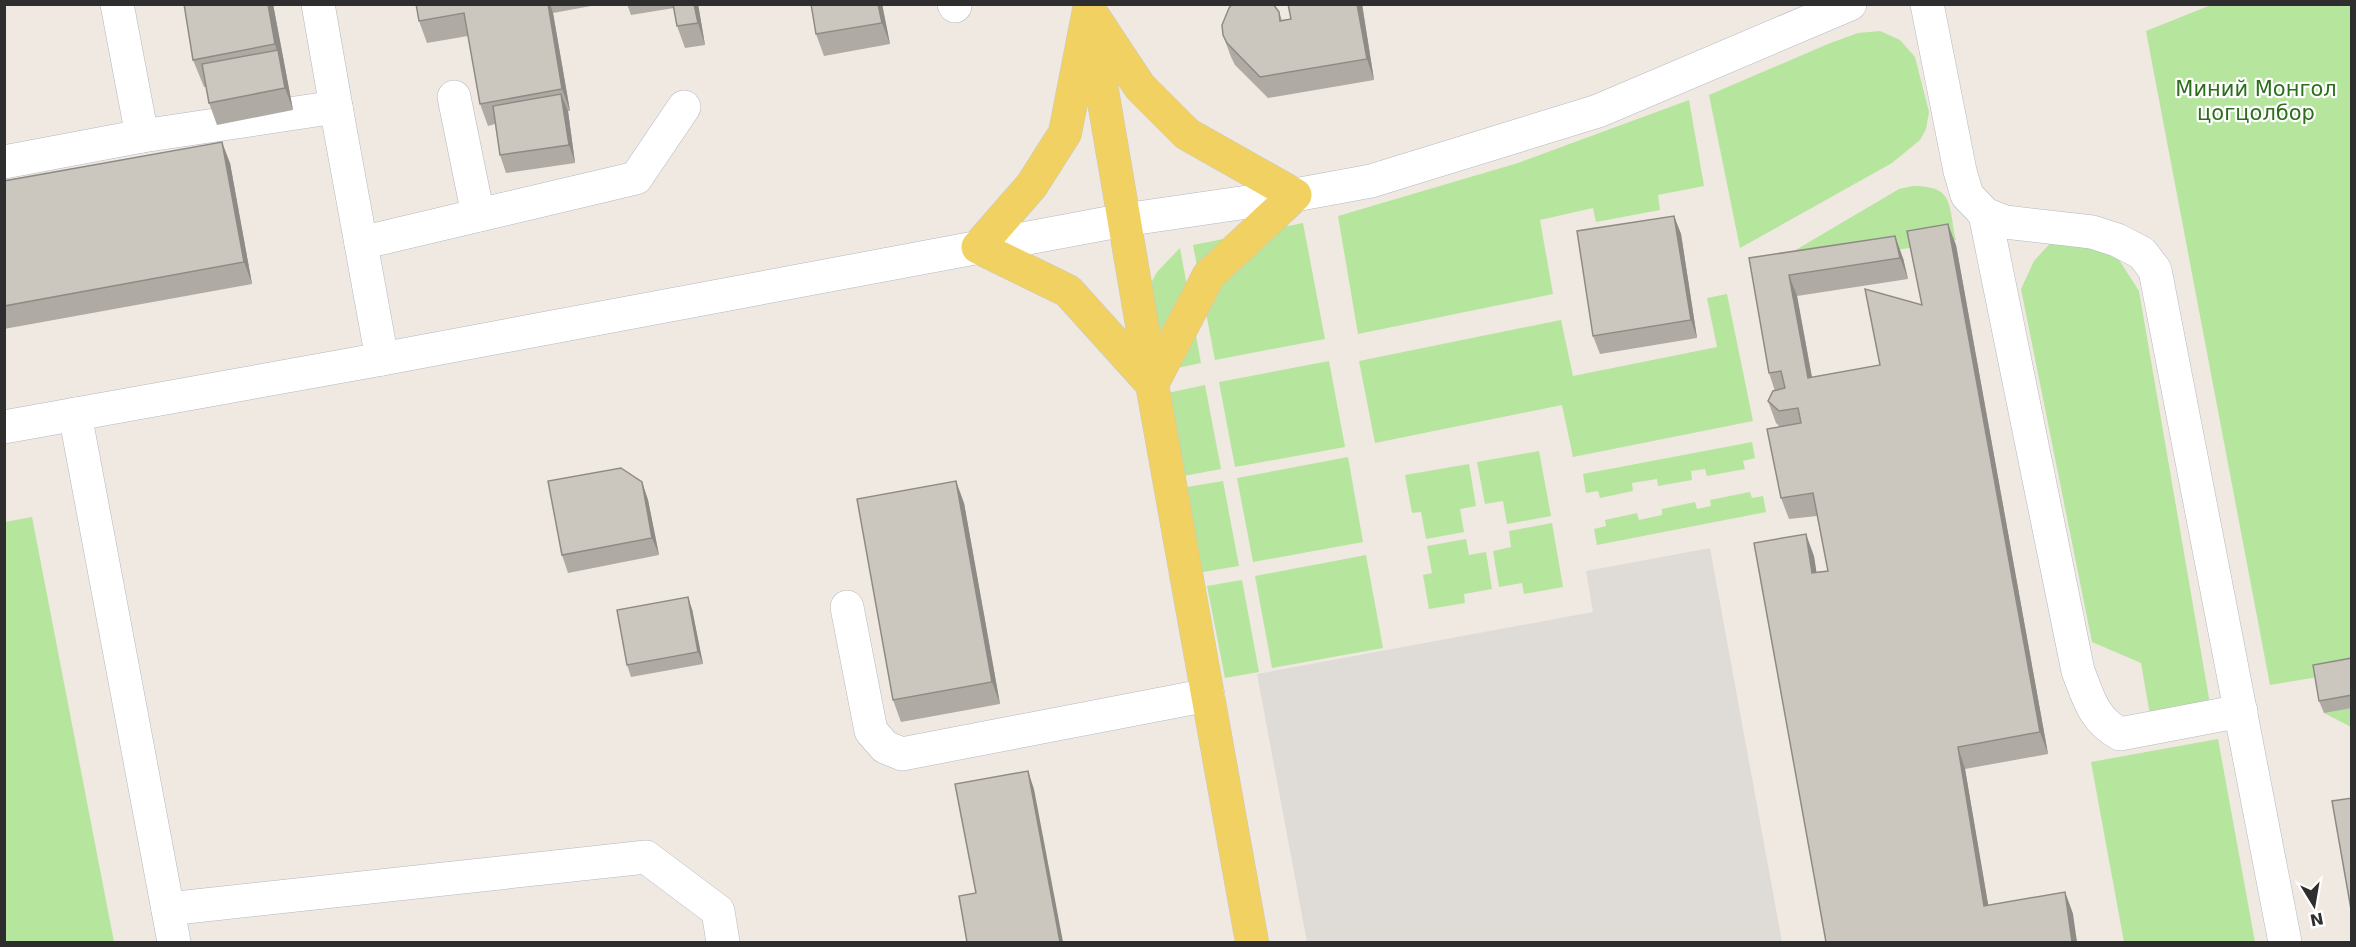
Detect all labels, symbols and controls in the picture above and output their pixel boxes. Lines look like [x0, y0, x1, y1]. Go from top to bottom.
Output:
park label: Миний Монгол цогцолбор [2175, 77, 2337, 125]
north arrow [2284, 875, 2344, 935]
text: N [2308, 909, 2325, 930]

